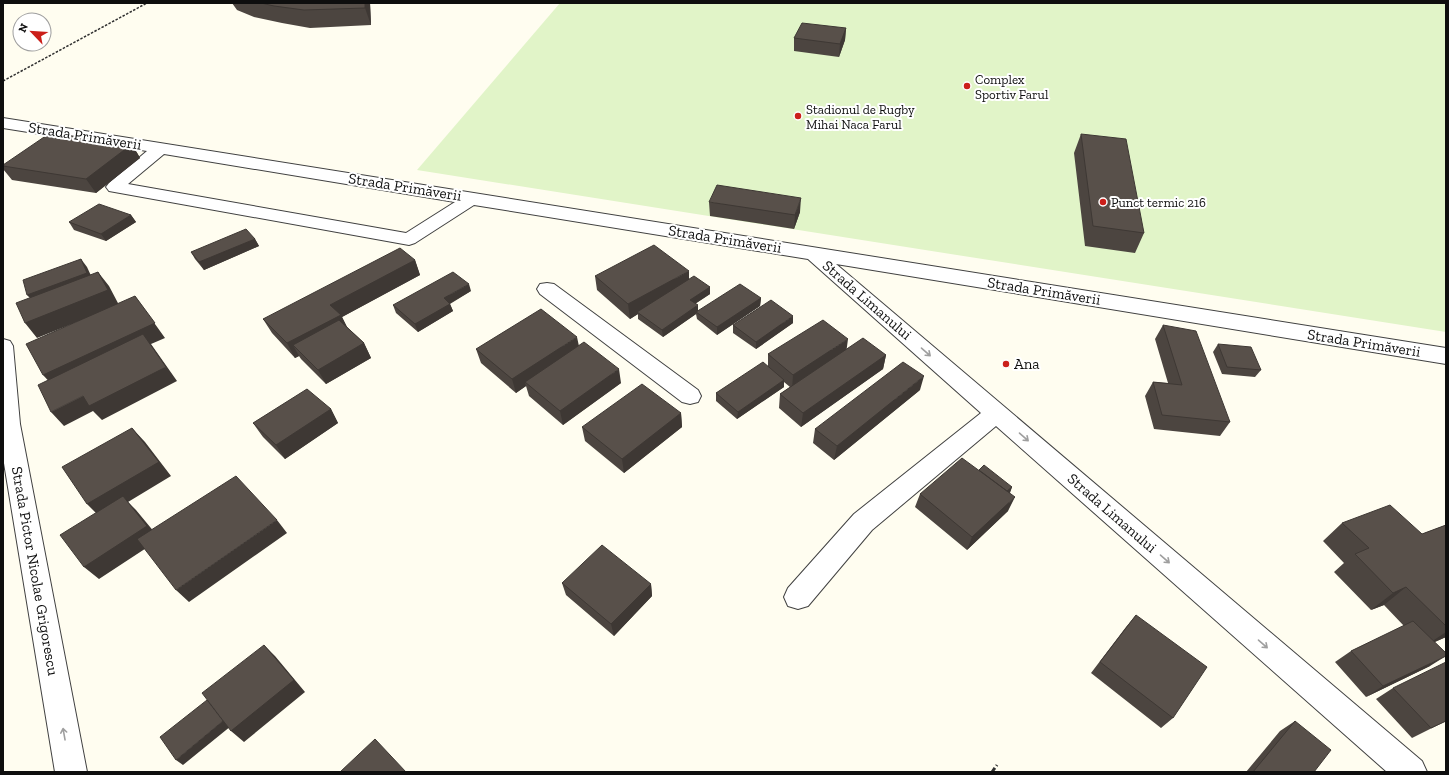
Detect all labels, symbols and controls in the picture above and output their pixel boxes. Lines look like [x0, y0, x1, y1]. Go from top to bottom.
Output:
north arrow [12, 12, 52, 52]
text: N [16, 21, 31, 35]
place label: Complex Sportiv Farul [975, 72, 1049, 102]
marker: Complex Sportiv Farul [962, 81, 972, 91]
place label: Stadionul de Rugby Mihai Naca Farul [806, 102, 915, 132]
marker: Stadionul de Rugby Mihai Naca Farul [793, 111, 803, 121]
street label: Strada Primăverii [27, 118, 143, 154]
street label: Strada Primăverii [347, 169, 463, 205]
place label: Punct termic 216 [1111, 195, 1206, 210]
marker: Punct termic 216 [1098, 197, 1108, 207]
street label: Strada Primăverii [667, 221, 783, 257]
street label: Strada Limanului [819, 256, 915, 344]
street label: Strada Primăverii [986, 273, 1102, 309]
street label: Strada Primăverii [1306, 325, 1422, 361]
one-way arrow [921, 347, 931, 357]
place label: Ana [1014, 355, 1040, 373]
marker: Ana [1001, 359, 1011, 369]
one-way arrow [1019, 433, 1030, 442]
street label: Strada Pictor Nicolae Grigorescu [8, 465, 62, 677]
street label: Strada Limanului [1064, 469, 1160, 557]
one-way arrow [1160, 554, 1170, 563]
one-way arrow [1258, 639, 1268, 648]
one-way arrow [60, 727, 68, 740]

